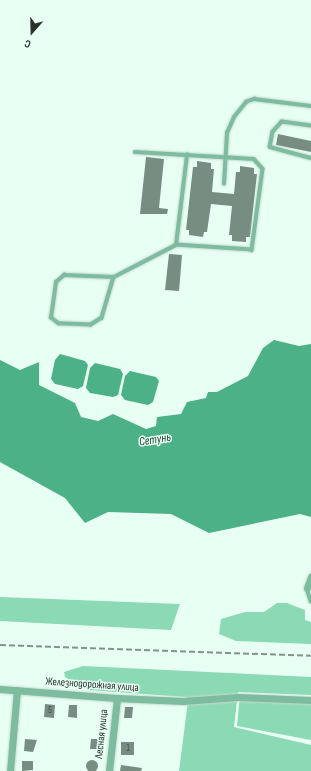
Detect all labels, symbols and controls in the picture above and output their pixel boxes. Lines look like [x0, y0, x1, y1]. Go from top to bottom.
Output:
north arrow [12, 12, 52, 52]
text: С [23, 37, 33, 51]
water label: Сетунь [138, 430, 172, 450]
street label: Железнодорожная улица [45, 675, 139, 695]
house number: 5 [48, 706, 52, 716]
street label: Лесная улица [93, 708, 111, 760]
house number: 1 [126, 744, 130, 754]

